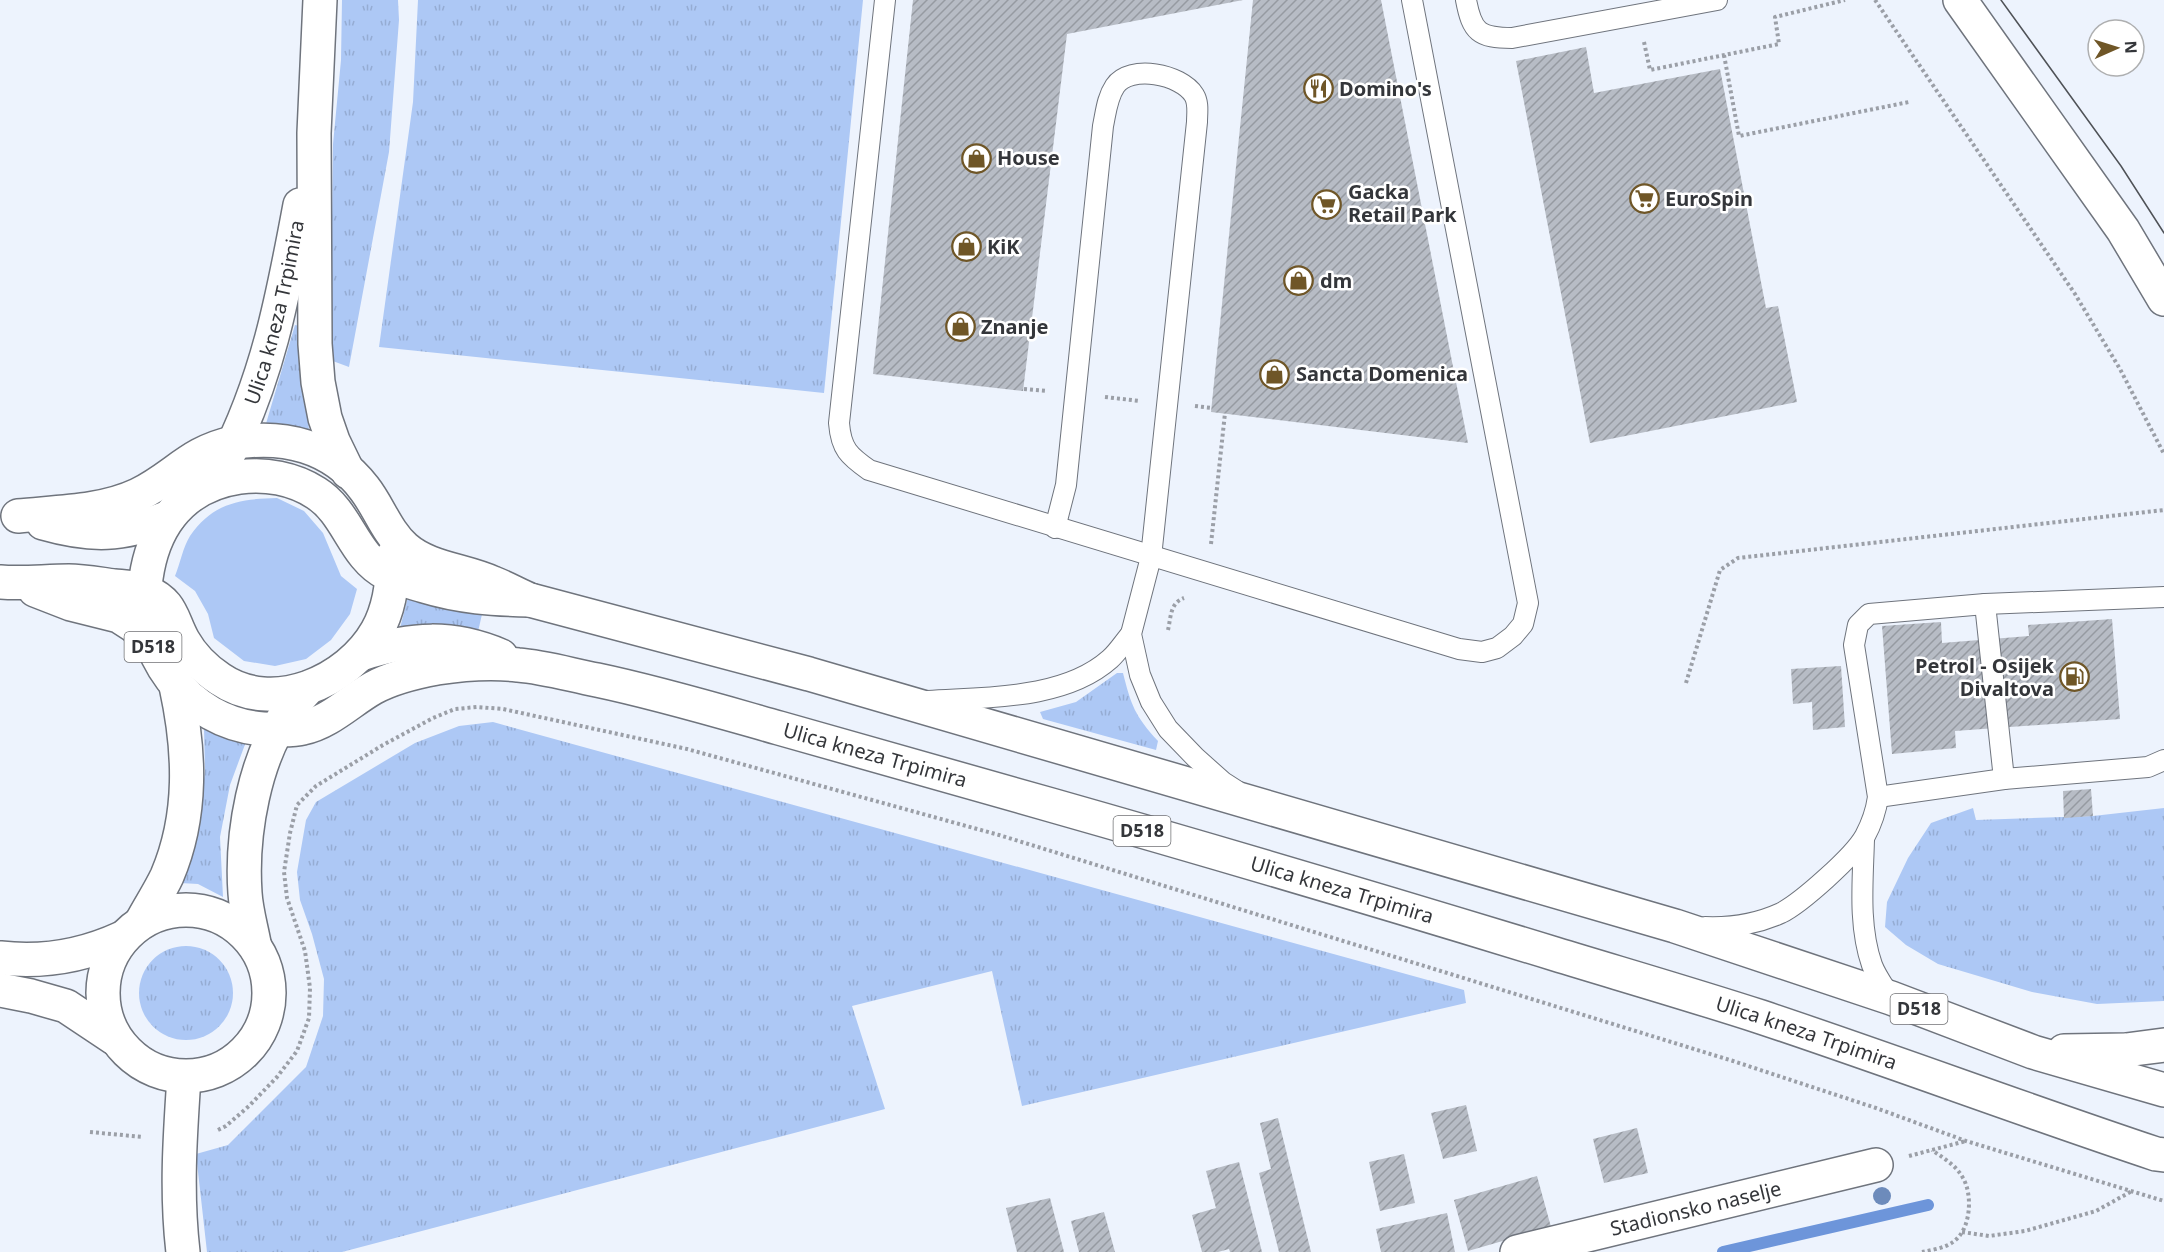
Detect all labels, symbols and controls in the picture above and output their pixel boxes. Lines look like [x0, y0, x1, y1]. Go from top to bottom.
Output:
north arrow [2086, 18, 2146, 78]
text: N [2120, 40, 2142, 54]
restaurant icon: Domino's [1302, 73, 1334, 105]
place label: Domino's [1339, 75, 1432, 102]
shop icon: House [960, 142, 992, 174]
place label: House [997, 144, 1060, 171]
place label: Gacka Retail Park [1348, 178, 1457, 228]
supermarket icon: EuroSpin [1628, 183, 1660, 215]
place label: EuroSpin [1665, 185, 1753, 212]
supermarket icon: Gacka Retail Park [1311, 188, 1343, 220]
street label: Ulica kneza Trpimira [237, 218, 310, 408]
shop icon: KiK [950, 231, 982, 263]
place label: KiK [987, 233, 1020, 260]
shop icon: dm [1283, 265, 1315, 297]
place label: dm [1320, 267, 1352, 294]
shop icon: Znanje [944, 311, 976, 343]
place label: Znanje [981, 313, 1049, 340]
shop icon: Sancta Domenica [1259, 358, 1291, 390]
place label: Sancta Domenica [1296, 360, 1468, 387]
road number: D518 [124, 632, 182, 662]
place label: Petrol - Osijek Divaltova [1915, 652, 2055, 702]
fuel station icon: Petrol - Osijek Divaltova [2059, 661, 2091, 693]
street label: Ulica kneza Trpimira [780, 716, 970, 793]
road number: D518 [1114, 816, 1170, 846]
street label: Ulica kneza Trpimira [1247, 849, 1437, 929]
street label: Ulica kneza Trpimira [1712, 989, 1901, 1076]
road number: D518 [1890, 994, 1948, 1024]
street label: Stadionsko naselje [1607, 1174, 1784, 1242]

